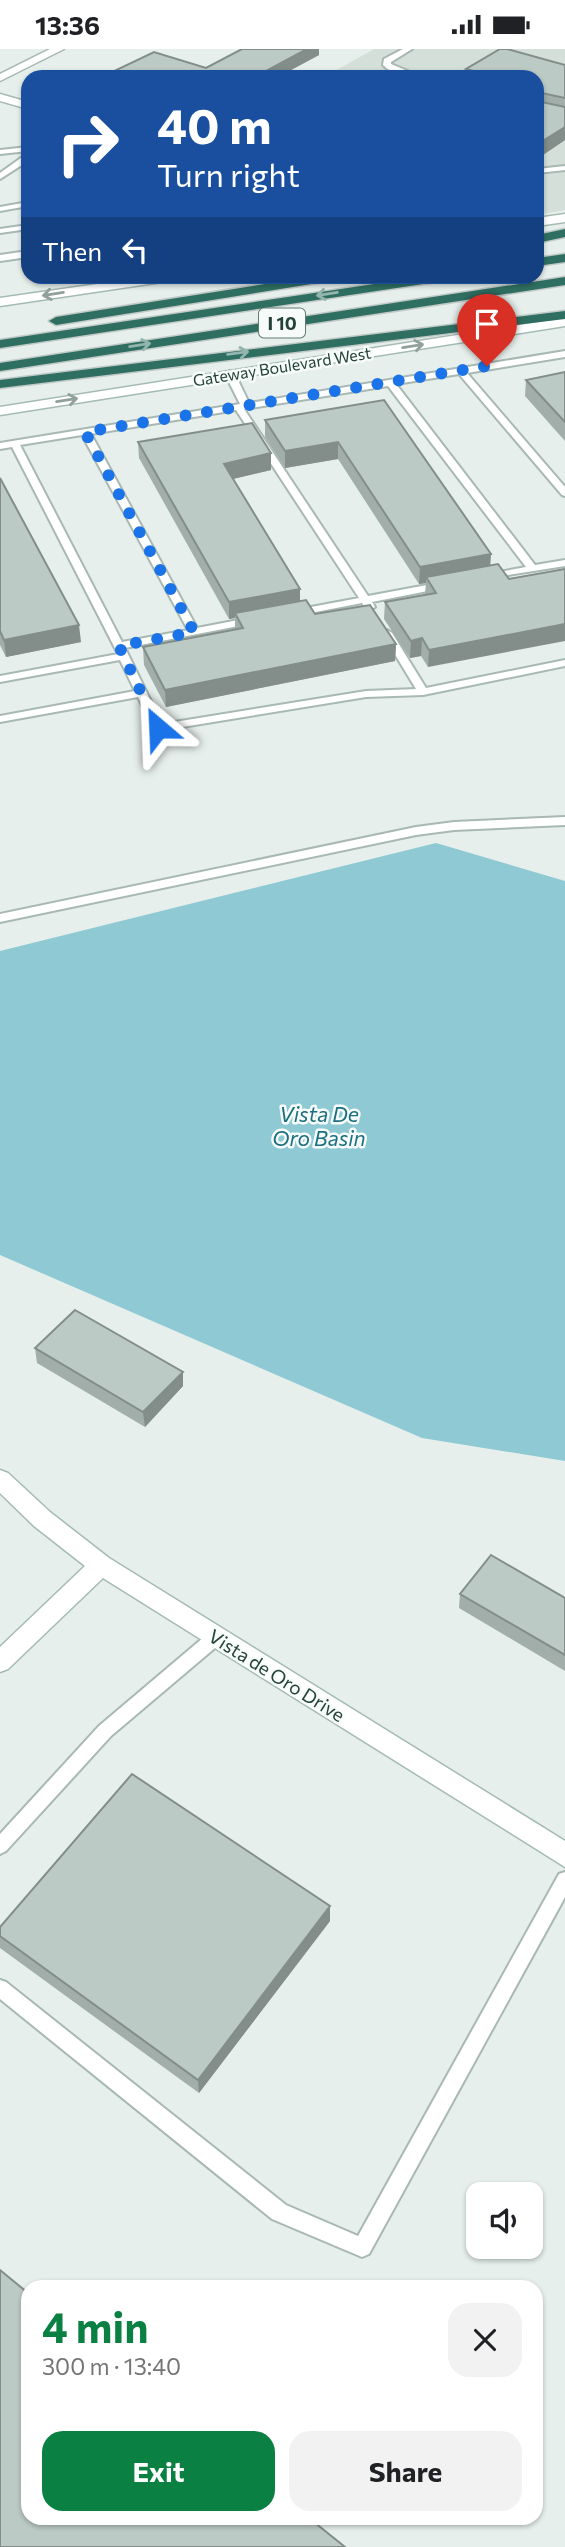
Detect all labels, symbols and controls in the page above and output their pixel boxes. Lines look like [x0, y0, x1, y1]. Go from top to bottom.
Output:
text: 13:36 [35, 9, 100, 40]
text: 40 m [157, 94, 272, 154]
icon: right [42, 98, 133, 189]
text: Turn right [157, 154, 300, 194]
icon: left [116, 231, 154, 269]
text: Then [42, 235, 102, 266]
one-way arrow [42, 288, 65, 301]
one-way arrow [316, 288, 339, 301]
pin [457, 294, 517, 366]
icon: arrive [468, 305, 506, 343]
road number: I 10 [259, 309, 305, 337]
one-way arrow [128, 338, 151, 351]
one-way arrow [401, 339, 424, 352]
street label: Gateway Boulevard West [191, 342, 373, 389]
one-way arrow [226, 347, 249, 360]
one-way arrow [55, 393, 78, 406]
position arrow [121, 691, 195, 765]
water label: Vista De Oro Basin [272, 1101, 366, 1150]
street label: Vista de Oro Drive [205, 1624, 349, 1726]
map controls [466, 2182, 543, 2259]
button: sound [466, 2182, 543, 2259]
text: 4 min [42, 2300, 148, 2352]
button: close [448, 2303, 522, 2377]
text: 300 m · 13:40 [42, 2352, 181, 2380]
button: Exit [42, 2431, 275, 2511]
button: Share [289, 2431, 522, 2511]

